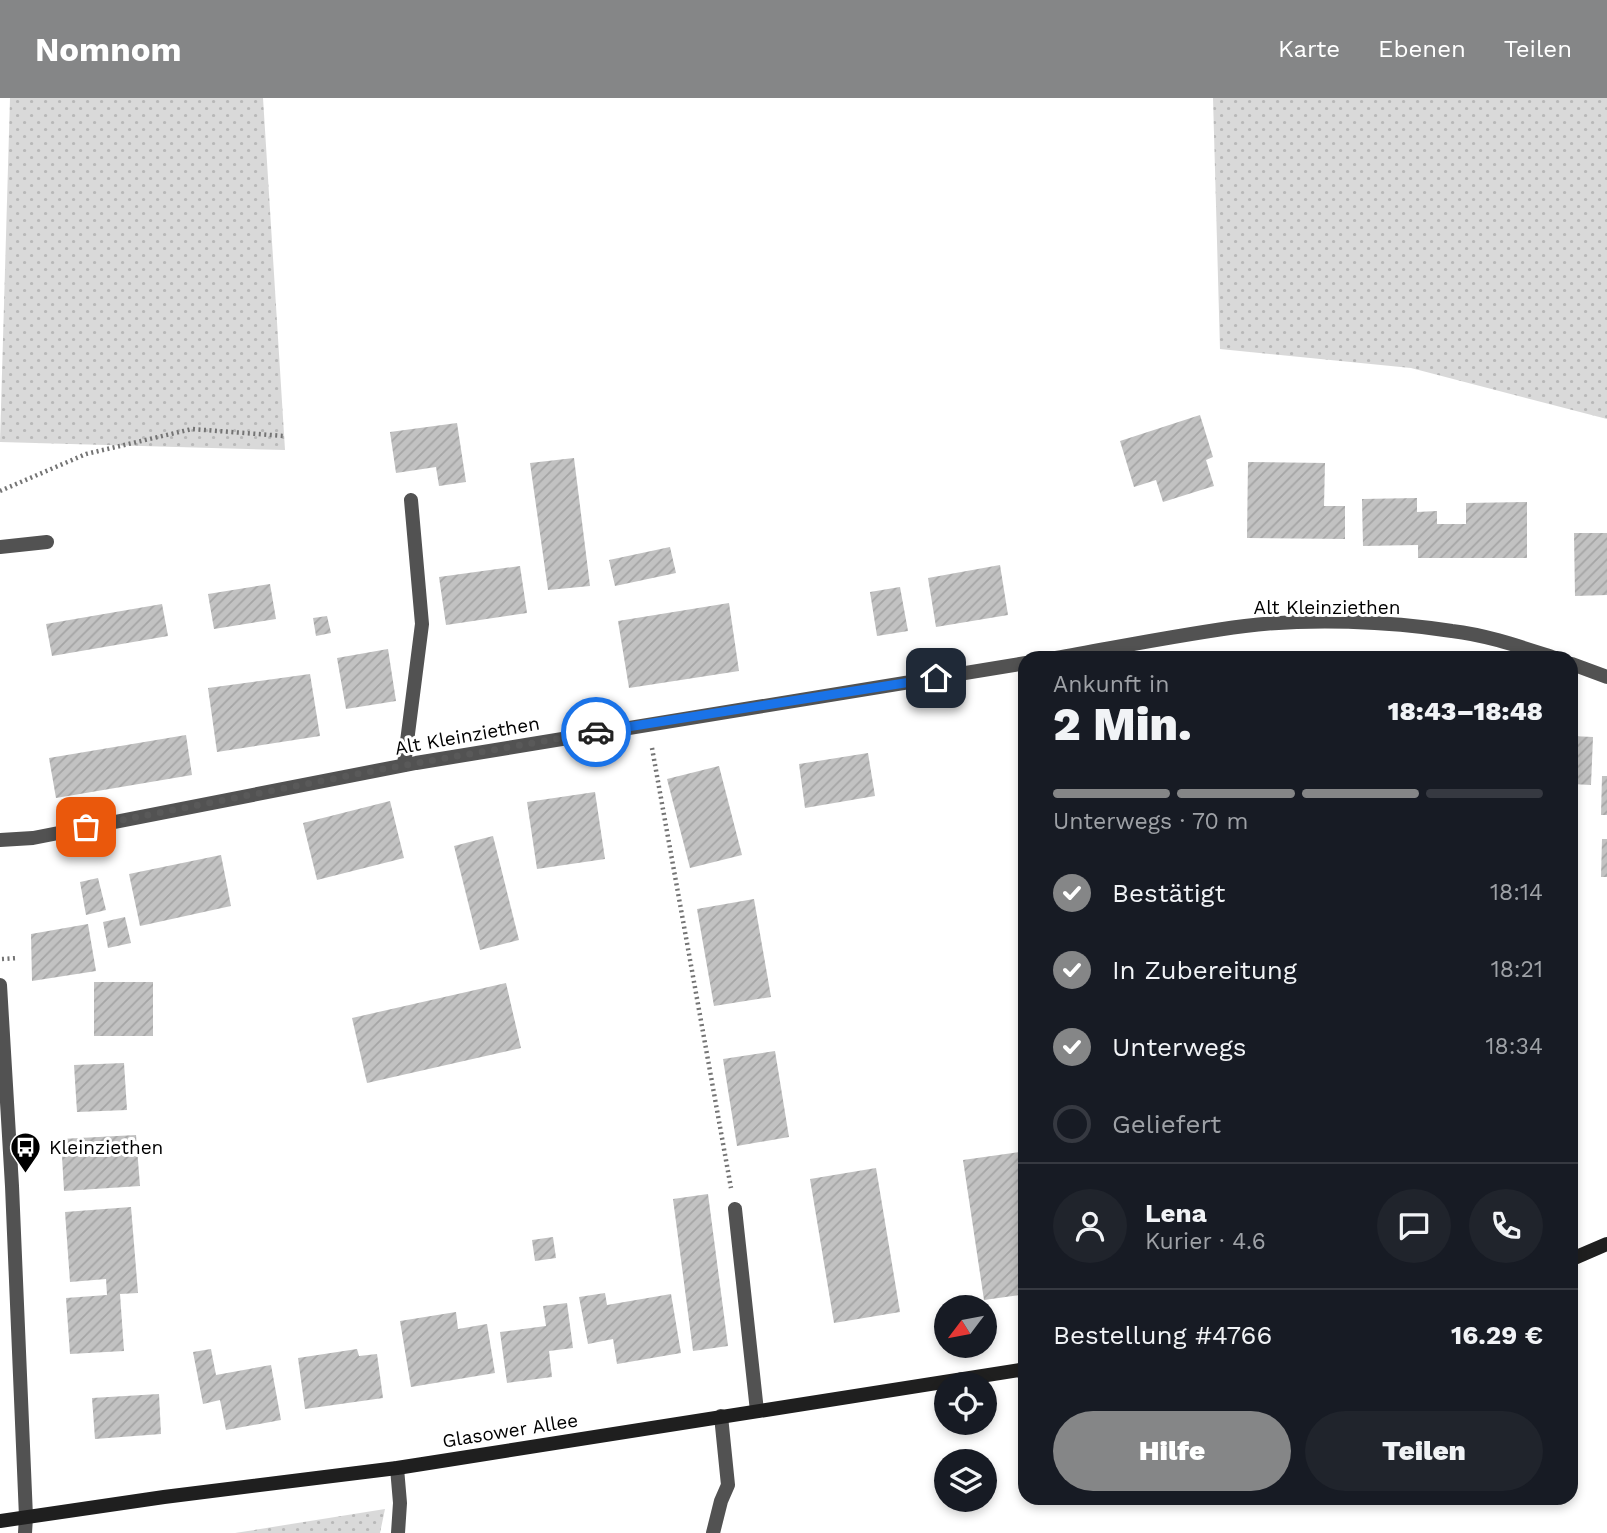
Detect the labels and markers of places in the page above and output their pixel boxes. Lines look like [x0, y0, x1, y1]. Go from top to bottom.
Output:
pin [906, 648, 966, 708]
pin [56, 797, 116, 857]
bus stop icon: Kleinziethen [9, 1130, 43, 1174]
place label: Kleinziethen [49, 1136, 163, 1159]

